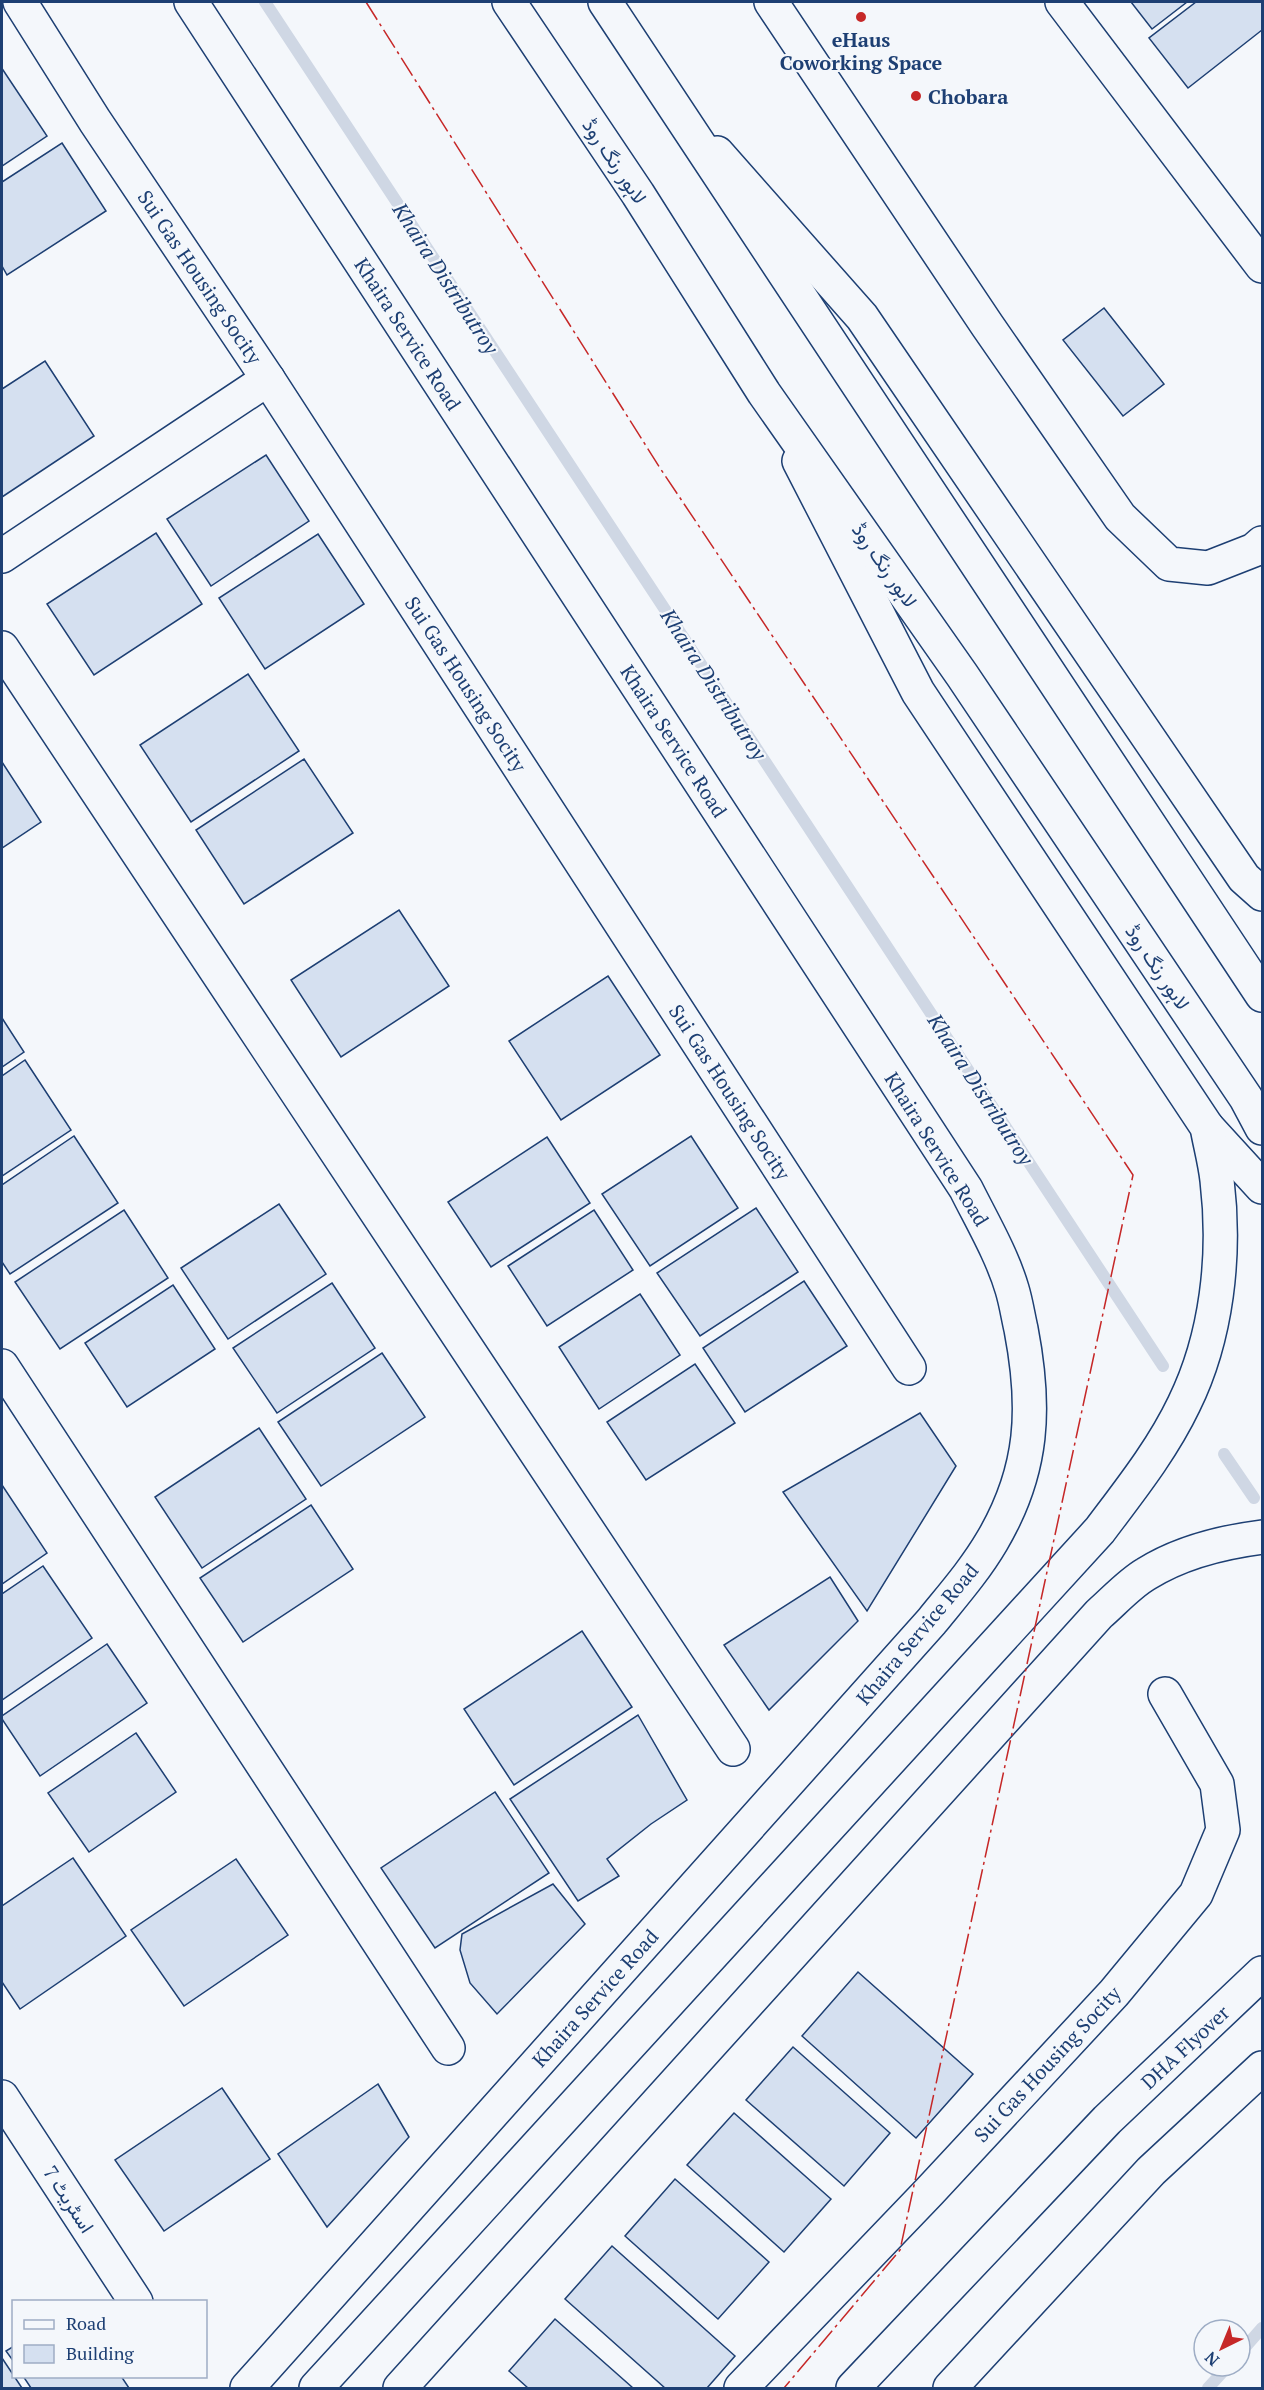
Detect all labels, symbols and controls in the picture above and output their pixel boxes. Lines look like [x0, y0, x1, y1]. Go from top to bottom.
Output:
marker: eHaus Coworking Space [854, 10, 868, 24]
place label: eHaus Coworking Space [780, 26, 943, 76]
place label: Chobara [928, 83, 1008, 110]
marker: Chobara [909, 89, 923, 103]
street label: لاہور رنگ روڈ [577, 113, 653, 209]
street label: Sui Gas Housing Socity [132, 185, 269, 370]
water label: Khaira Distributroy [386, 196, 506, 359]
street label: Khaira Service Road [349, 252, 467, 416]
street label: لاہور رنگ روڈ [846, 517, 924, 613]
street label: Sui Gas Housing Socity [399, 591, 533, 778]
water label: Khaira Distributroy [654, 602, 774, 765]
street label: Khaira Service Road [615, 659, 733, 823]
street label: لاہور رنگ روڈ [1120, 919, 1196, 1015]
street label: Sui Gas Housing Socity [663, 999, 797, 1186]
water label: Khaira Distributroy [921, 1007, 1041, 1170]
street label: Khaira Service Road [879, 1067, 995, 1231]
street label: Khaira Service Road [850, 1558, 984, 1710]
street label: Khaira Service Road [526, 1923, 664, 2073]
street label: Sui Gas Housing Socity [968, 1979, 1127, 2148]
street label: DHA Flyover [1135, 1999, 1235, 2095]
street label: اسٹریٹ 7 [37, 2160, 101, 2238]
legend [12, 2300, 207, 2378]
text: Road [66, 2311, 106, 2335]
north arrow [1192, 2318, 1252, 2378]
text: Building [66, 2341, 134, 2365]
text: N [1200, 2347, 1224, 2371]

